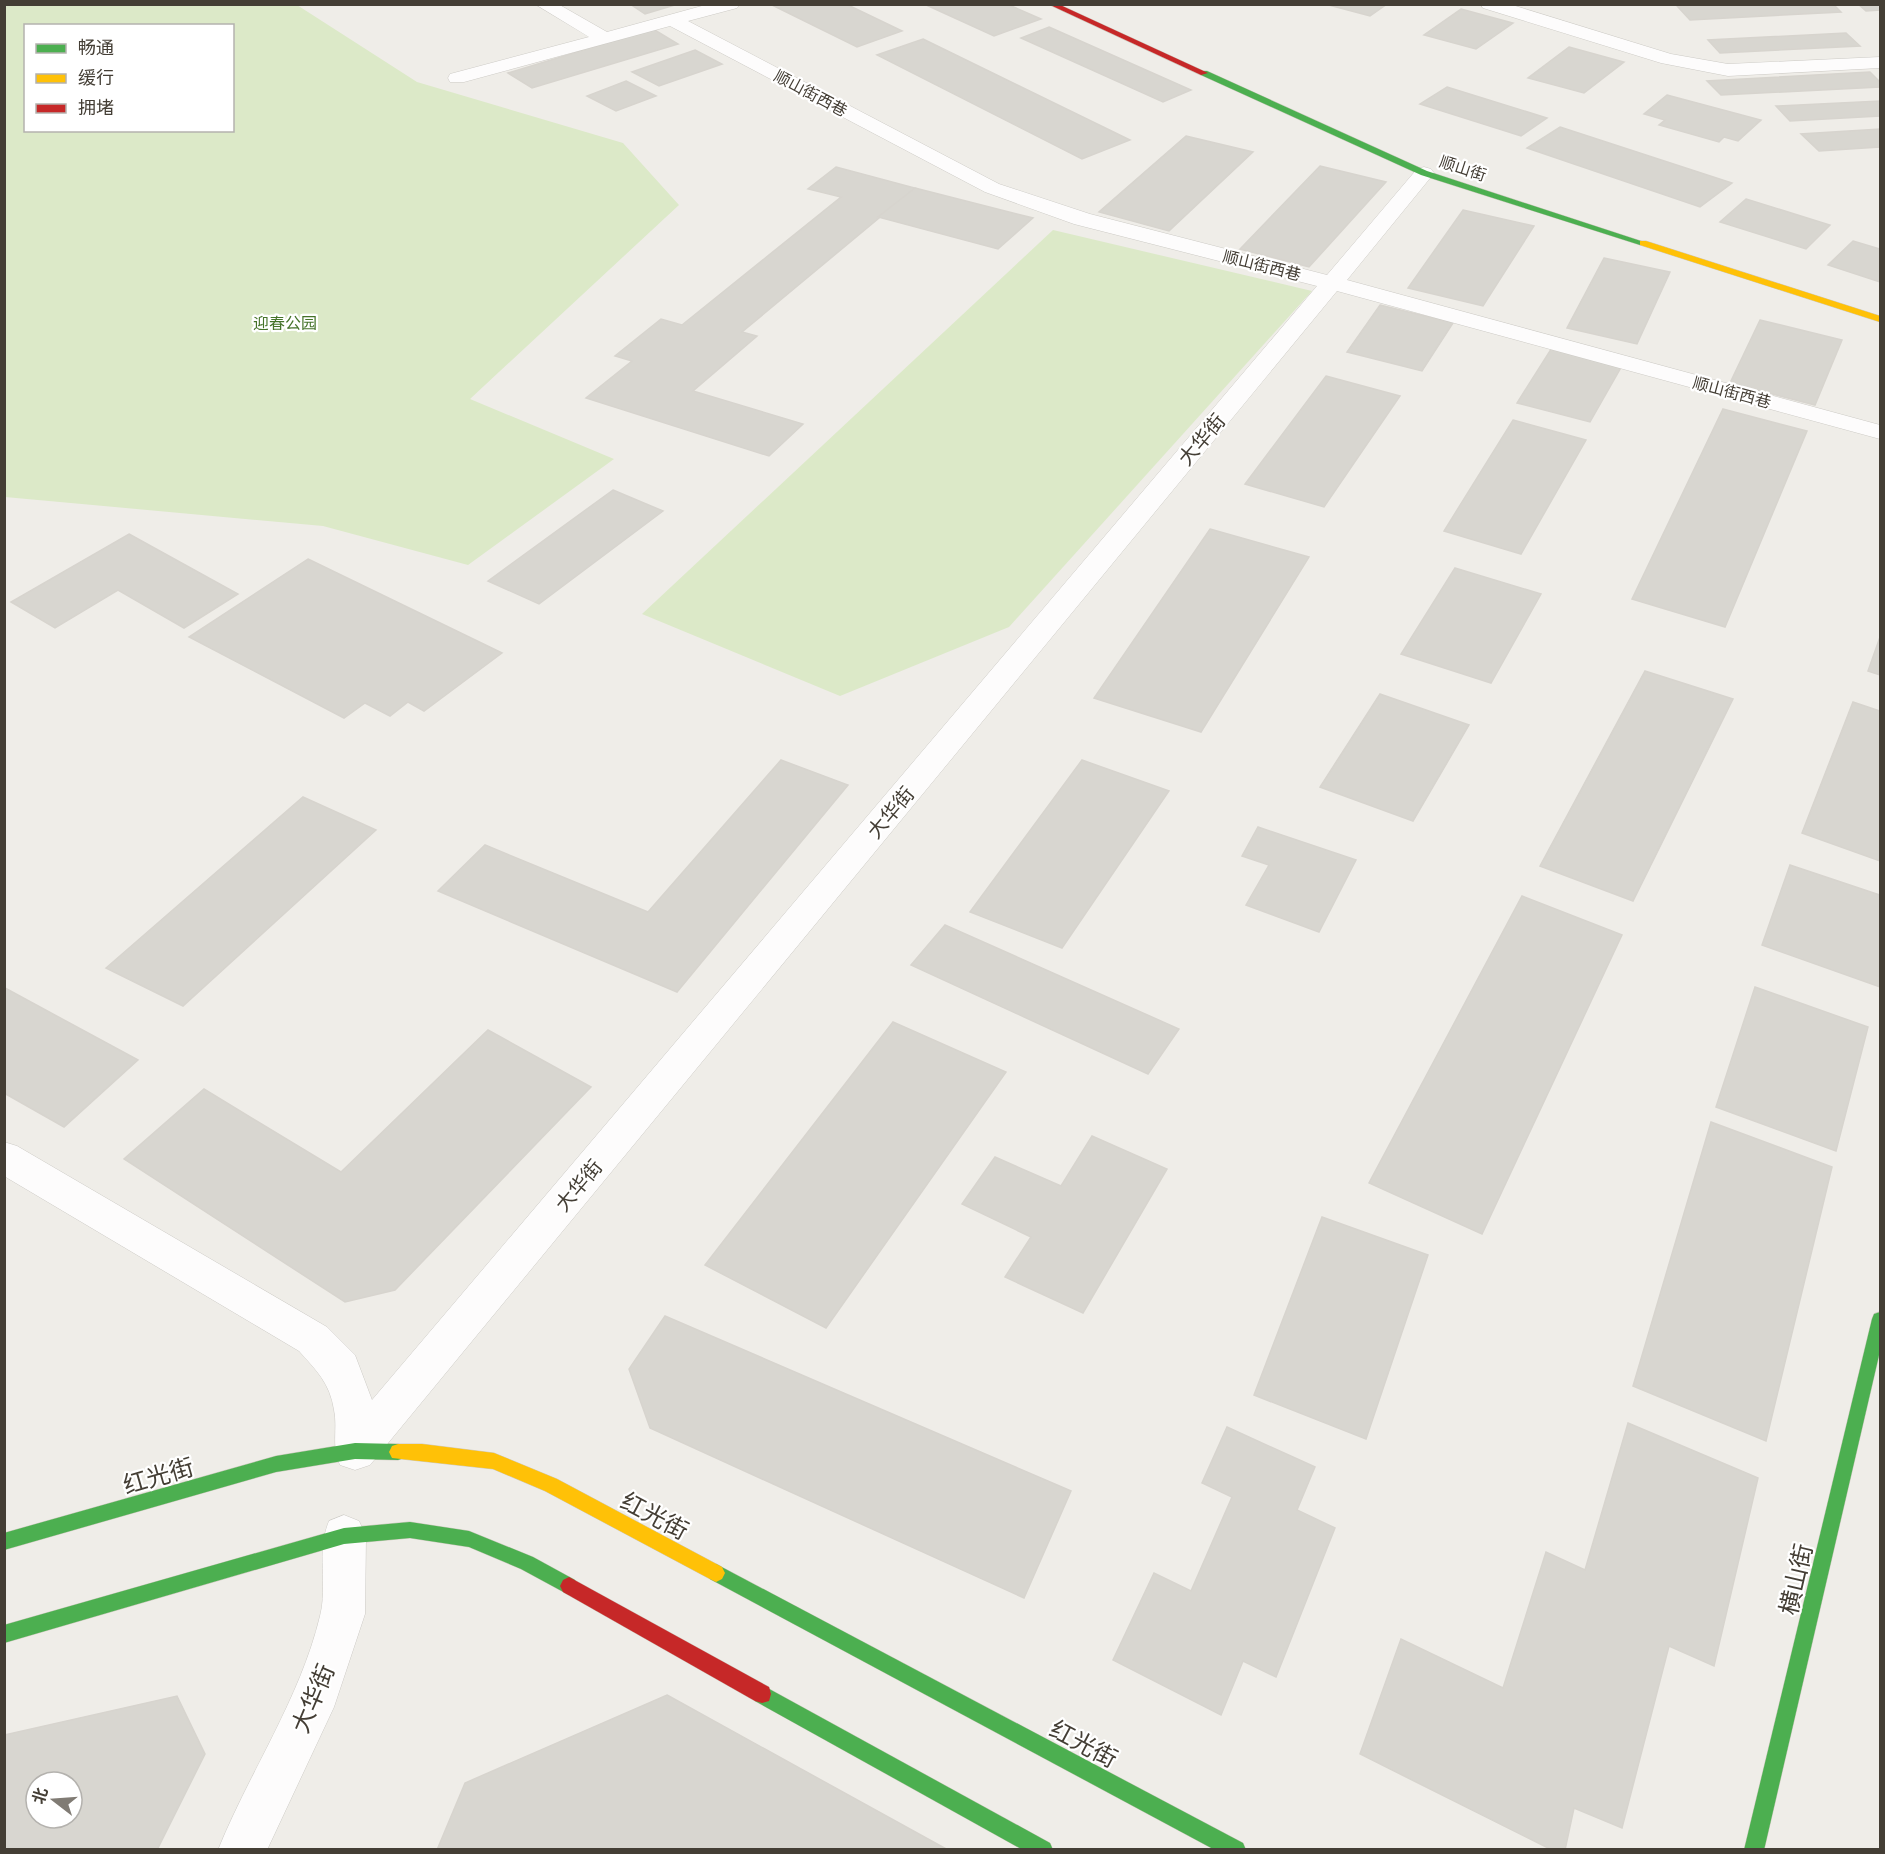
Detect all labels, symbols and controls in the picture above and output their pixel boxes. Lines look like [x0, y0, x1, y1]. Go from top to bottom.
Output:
legend [24, 24, 234, 132]
text: 畅通 [78, 36, 114, 58]
street label: 顺山街西巷 [771, 65, 851, 121]
text: 缓行 [78, 66, 114, 88]
text: 拥堵 [78, 96, 114, 118]
street label: 顺山街 [1437, 151, 1489, 185]
street label: 顺山街西巷 [1221, 246, 1303, 284]
park label: 迎春公园 [253, 313, 317, 333]
street label: 顺山街西巷 [1691, 372, 1773, 412]
street label: 大华街 [1173, 408, 1229, 470]
street label: 大华街 [862, 781, 918, 843]
street label: 大华街 [550, 1154, 606, 1216]
street label: 红光街 [119, 1451, 197, 1499]
street label: 红光街 [616, 1485, 694, 1545]
street label: 横山街 [1773, 1541, 1817, 1617]
street label: 大华街 [285, 1659, 339, 1737]
street label: 红光街 [1045, 1713, 1123, 1773]
north arrow [24, 1770, 84, 1830]
text: 北 [28, 1785, 52, 1806]

